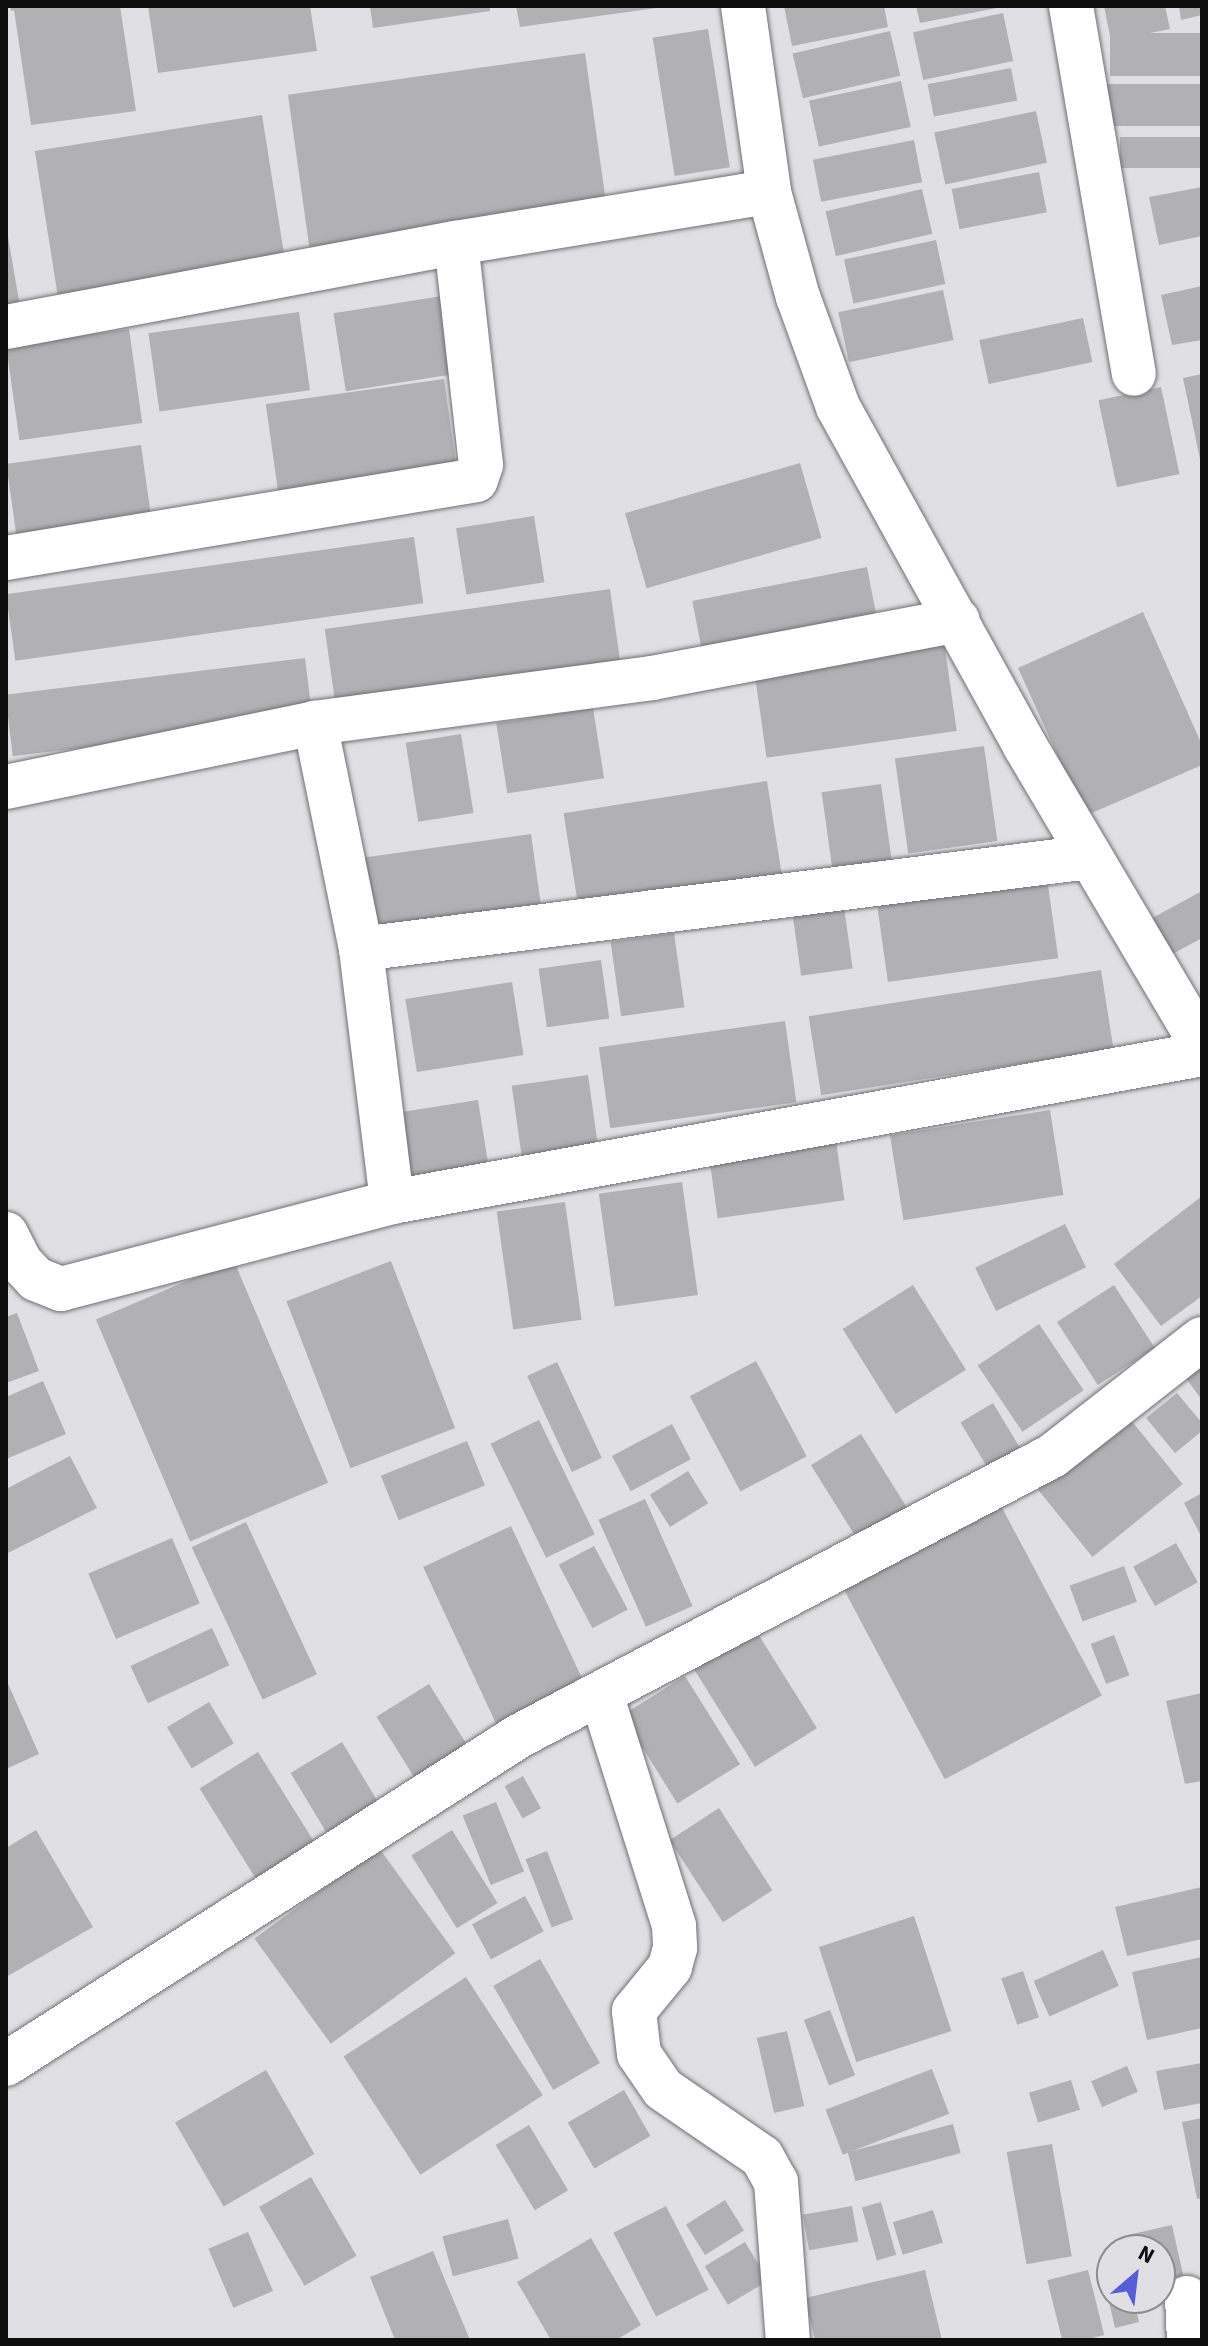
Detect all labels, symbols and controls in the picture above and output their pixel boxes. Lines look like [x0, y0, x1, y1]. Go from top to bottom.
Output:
north arrow [1096, 2234, 1176, 2314]
text: N [1132, 2237, 1160, 2272]

